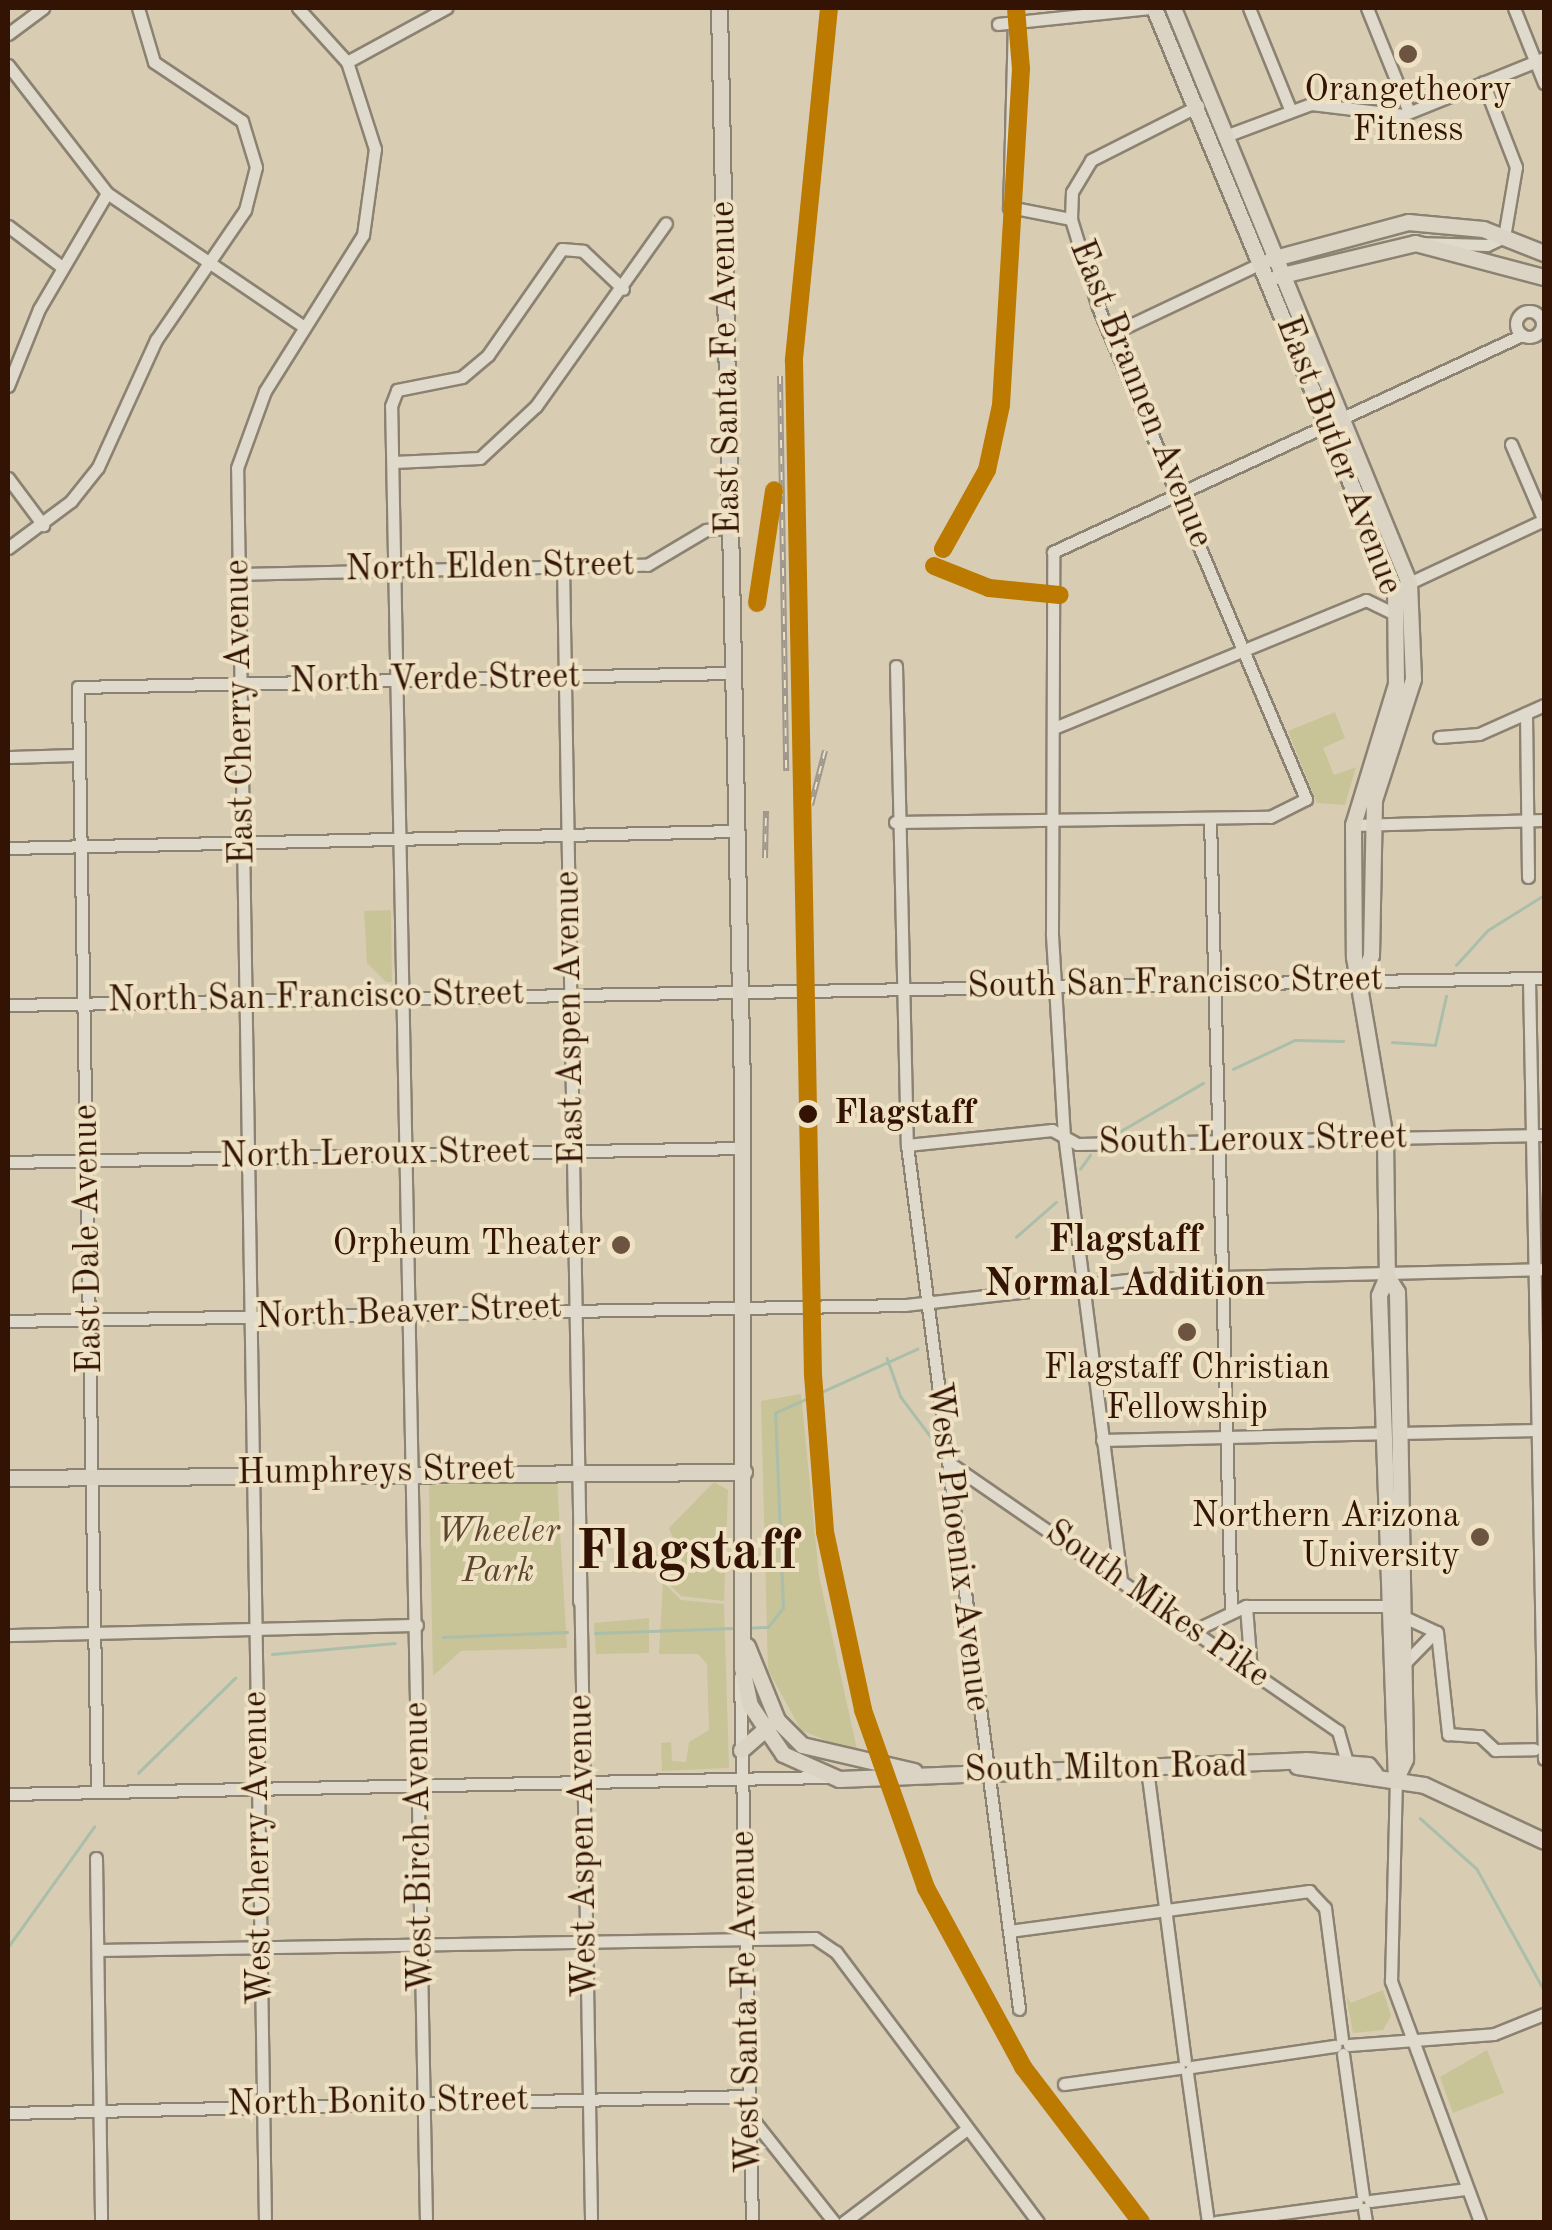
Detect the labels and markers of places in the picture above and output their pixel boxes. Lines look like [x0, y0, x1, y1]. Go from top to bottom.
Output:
marker: Orangetheory Fitness [1397, 43, 1419, 65]
place label: Orangetheory Fitness [1304, 70, 1512, 152]
place label: Flagstaff [834, 1093, 975, 1135]
marker: Flagstaff [791, 1097, 825, 1131]
place label: Orpheum Theater [332, 1224, 601, 1266]
marker: Orpheum Theater [610, 1234, 632, 1256]
marker: Flagstaff Christian Fellowship [1176, 1321, 1198, 1343]
place label: Flagstaff Christian Fellowship [1044, 1348, 1330, 1430]
place label: Northern Arizona University [1191, 1496, 1460, 1578]
marker: Northern Arizona University [1469, 1526, 1491, 1548]

